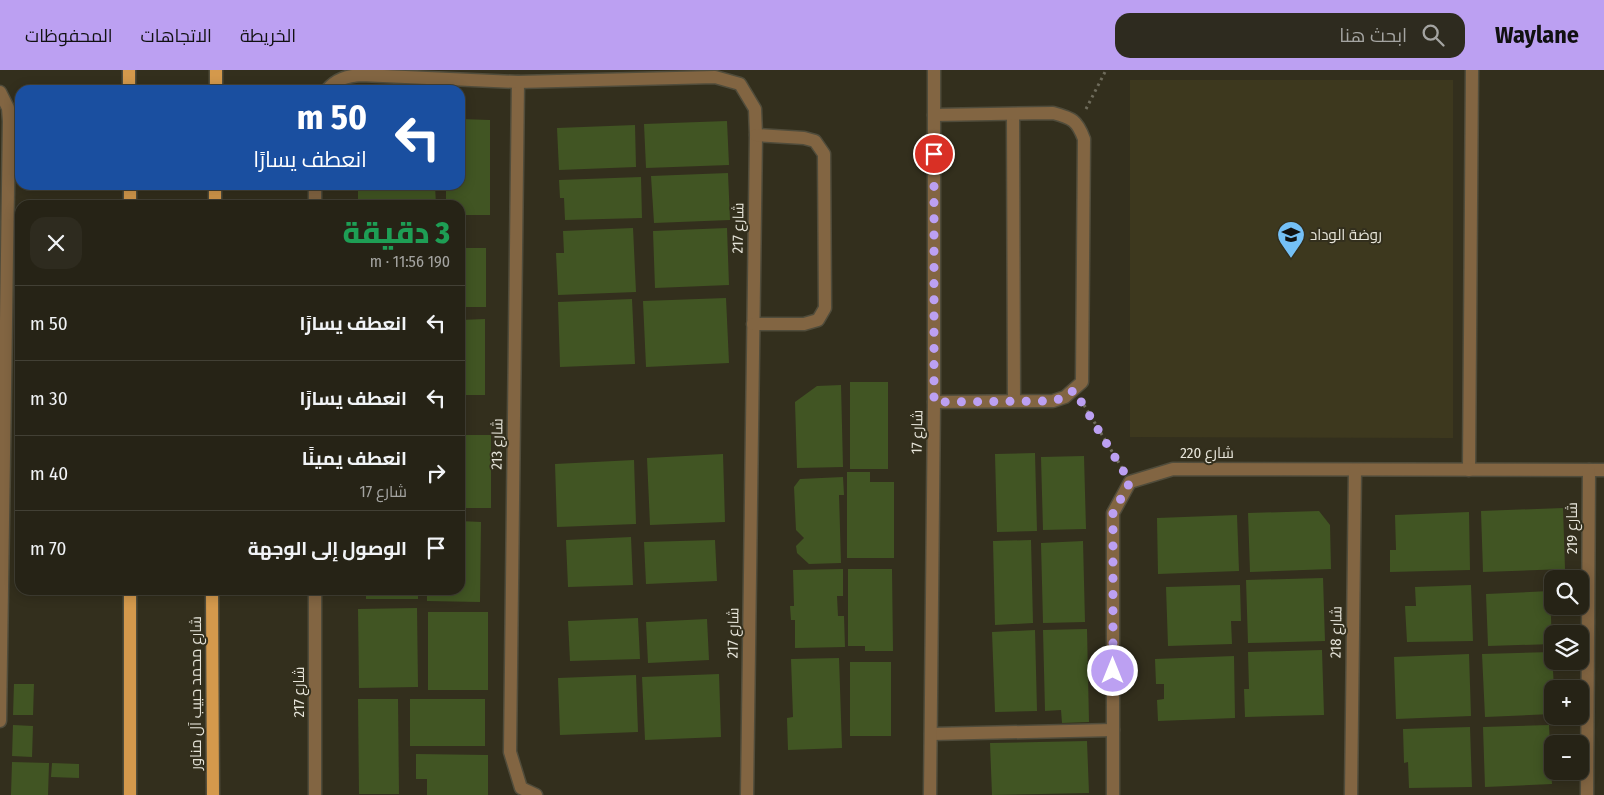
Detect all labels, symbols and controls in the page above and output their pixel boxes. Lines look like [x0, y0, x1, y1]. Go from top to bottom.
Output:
search box [1115, 13, 1465, 58]
icon: search [1419, 21, 1447, 49]
text: Waylane [1495, 21, 1579, 49]
text: ابحث هنا [1339, 24, 1407, 47]
text: المحفوظات [25, 25, 113, 47]
text: الاتجاهات [141, 25, 212, 47]
text: الخريطة [240, 25, 296, 47]
text: 50 m [297, 96, 367, 138]
icon: left [385, 105, 450, 170]
pin [913, 133, 955, 175]
icon: arrive [920, 140, 948, 168]
text: انعطف يسارًا [253, 146, 367, 173]
street label: شارع 217 [729, 202, 749, 254]
text: 3 دقيقة [342, 215, 450, 251]
button: close [30, 217, 82, 269]
school or university icon: روضة الوداد [1276, 220, 1306, 259]
place label: روضة الوداد [1310, 226, 1382, 244]
text: 190 m · 11:56 [370, 252, 450, 271]
icon: left [422, 309, 450, 337]
text: 50 m [30, 312, 68, 335]
text: انعطف يسارًا [299, 312, 407, 335]
icon: left [422, 384, 450, 412]
text: 30 m [30, 387, 68, 410]
text: انعطف يسارًا [299, 387, 407, 410]
street label: شارع 17 [908, 410, 928, 454]
street label: شارع 213 [488, 418, 508, 470]
street label: شارع 220 [1180, 444, 1234, 464]
text: انعطف يمينًا [302, 447, 407, 470]
icon: right [422, 459, 450, 487]
text: 40 m [30, 462, 68, 485]
text: شارع 17 [360, 482, 407, 501]
street label: شارع 219 [1563, 502, 1583, 554]
icon: arrive [422, 534, 450, 562]
text: 70 m [30, 537, 66, 560]
text: الوصول إلى الوجهة [248, 537, 407, 560]
map controls [1544, 570, 1589, 780]
button: search [1544, 570, 1589, 615]
street label: شارع 218 [1327, 606, 1347, 658]
street label: شارع 217 [724, 607, 744, 659]
street label: شارع محمد حبيب آل مناور [187, 616, 207, 771]
button: layers [1544, 625, 1589, 670]
position arrow [1086, 644, 1138, 696]
street label: شارع 217 [290, 667, 310, 717]
button: + [1544, 680, 1589, 725]
button: − [1544, 735, 1589, 780]

